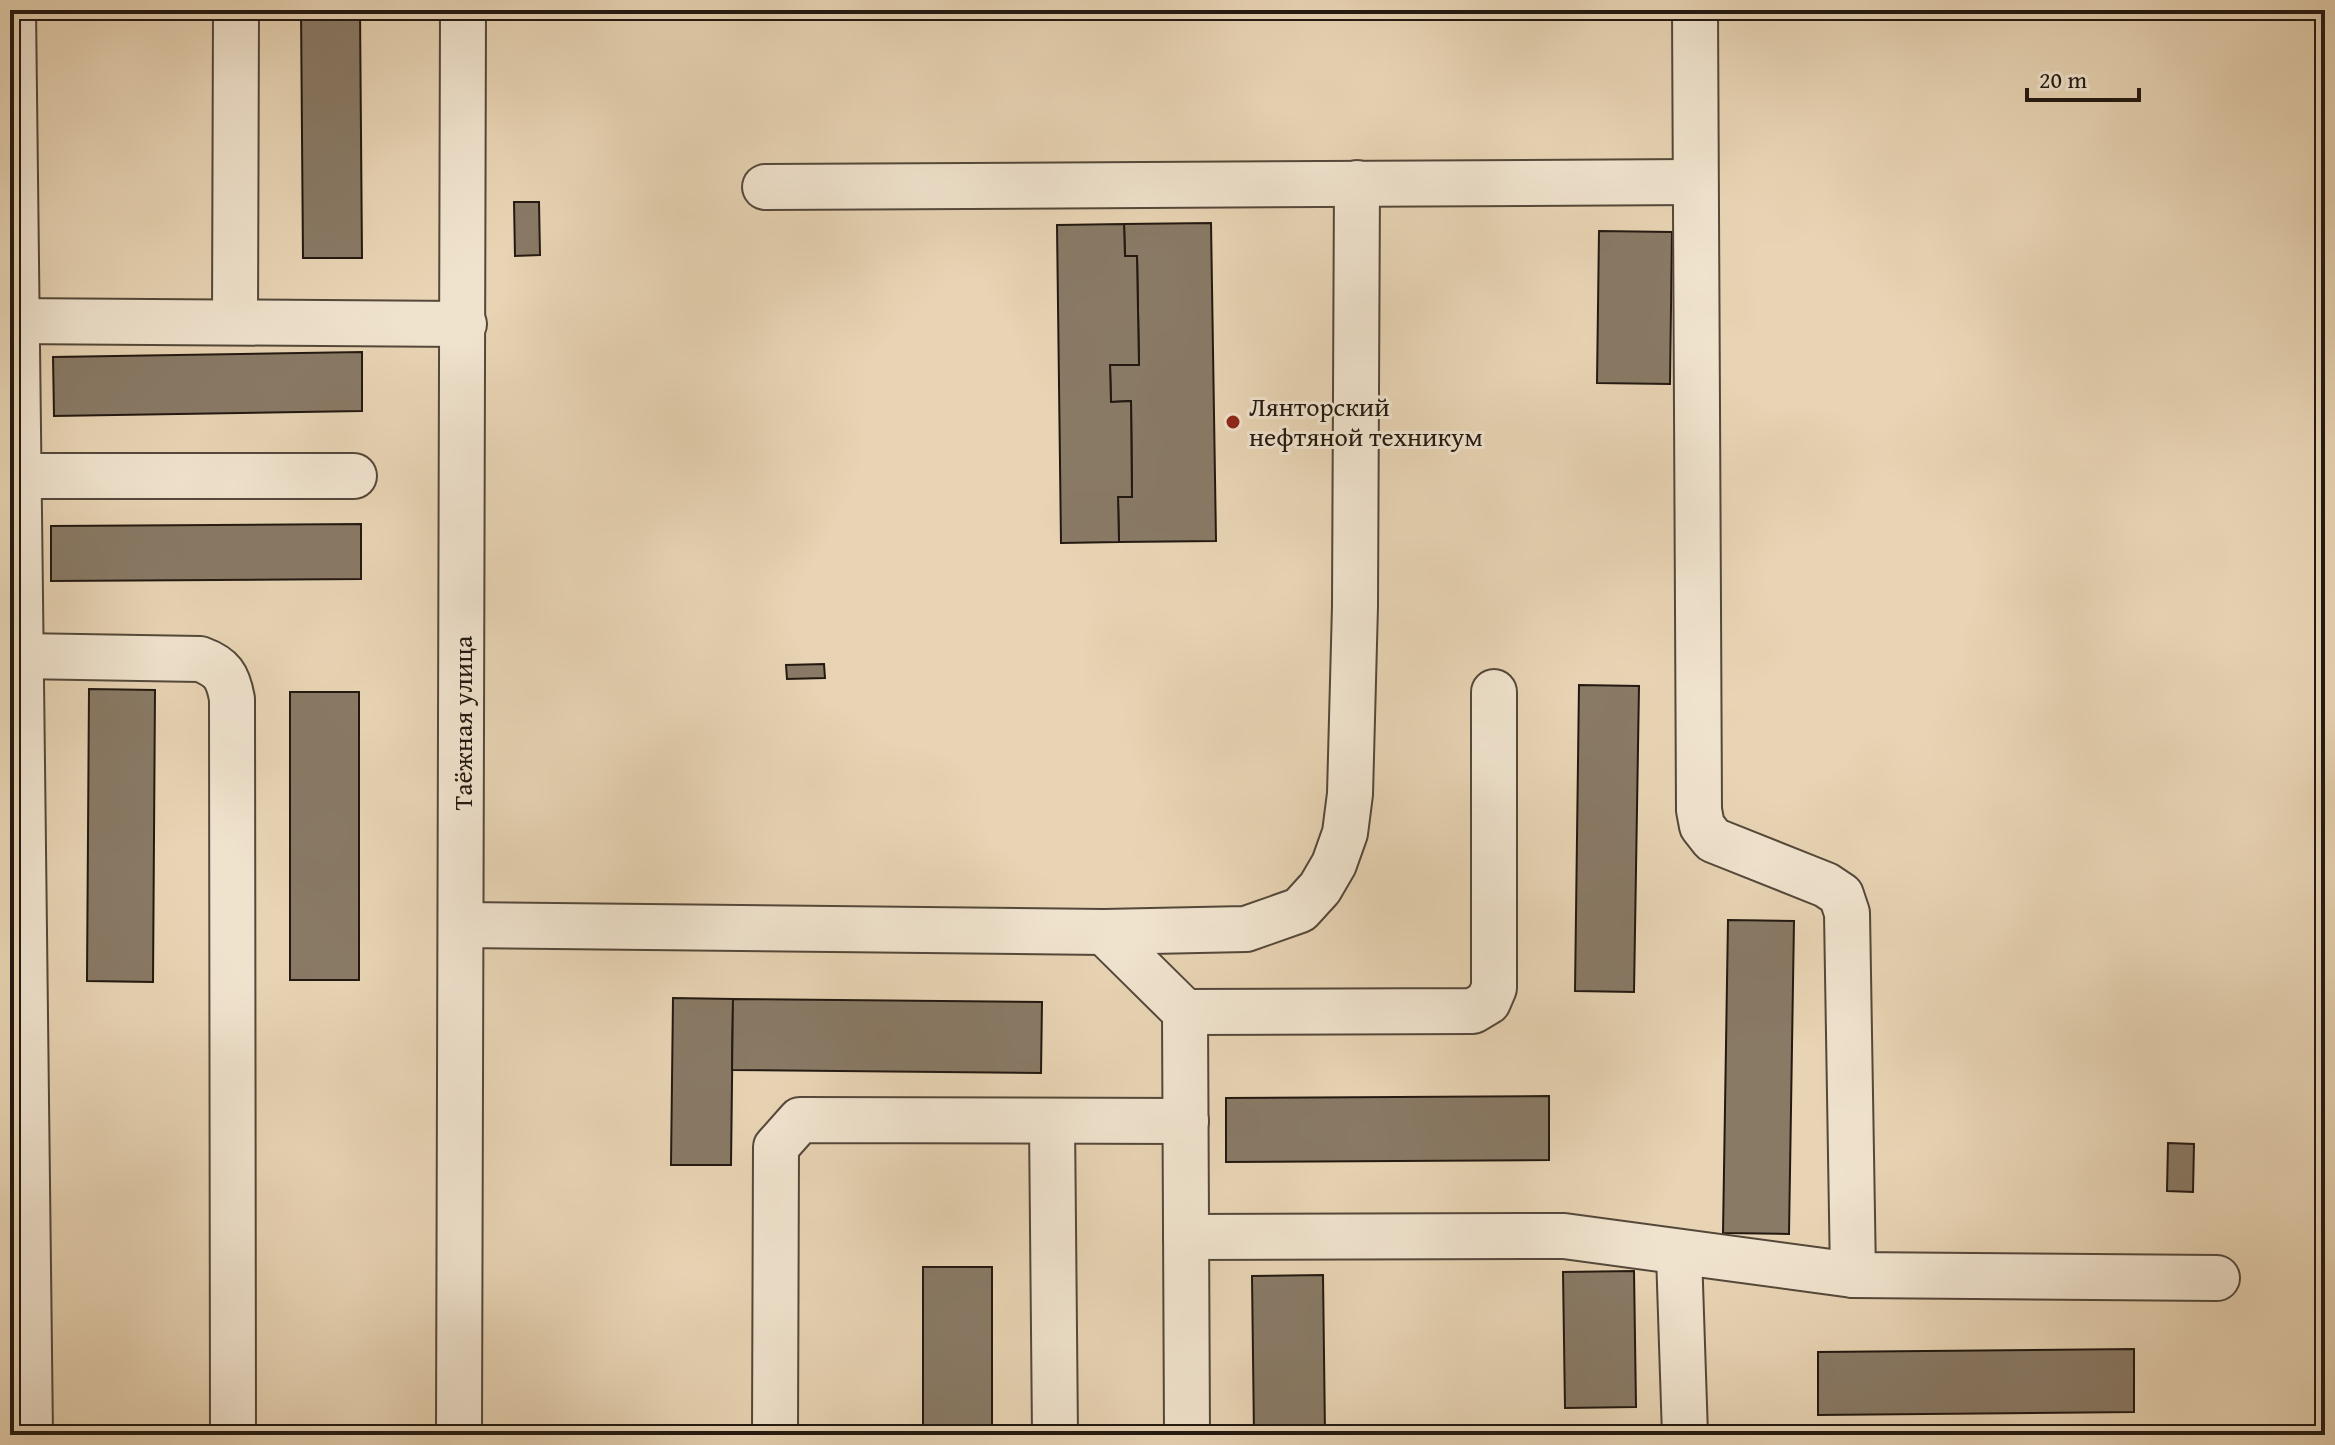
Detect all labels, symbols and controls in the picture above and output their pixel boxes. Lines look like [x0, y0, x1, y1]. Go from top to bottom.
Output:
scale bar [2027, 52, 2139, 102]
text: 20 m [2039, 62, 2087, 97]
place label: Лянторский нефтяной техникум [1249, 387, 1483, 456]
marker: Лянторский нефтяной техникум [1224, 413, 1242, 431]
street label: Таёжная улица [443, 635, 482, 810]

